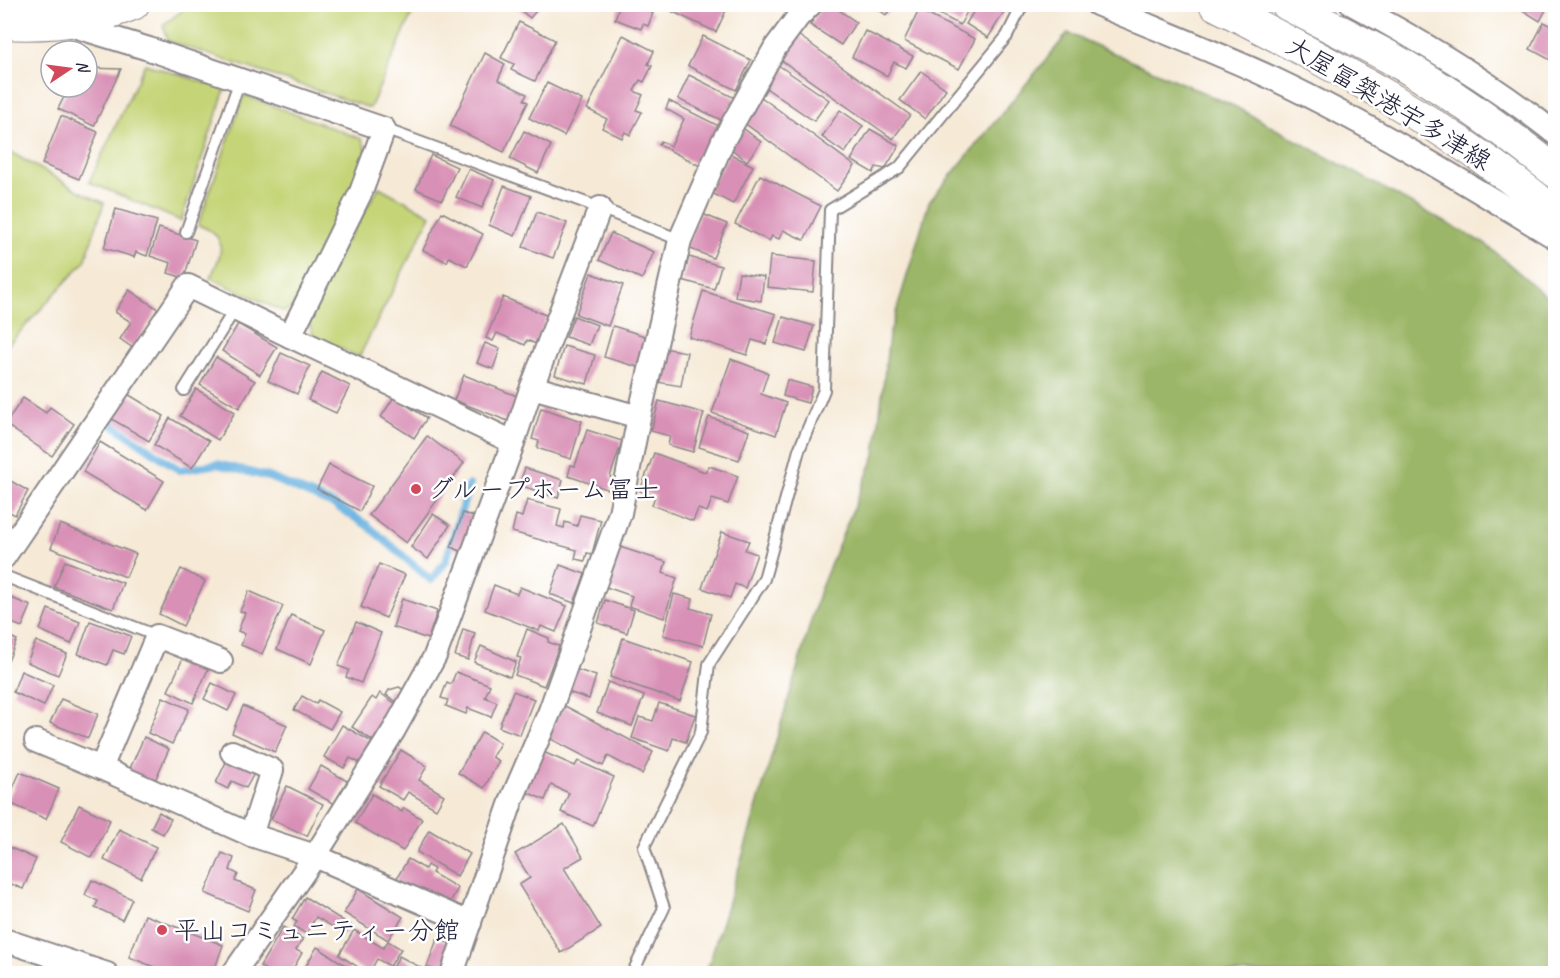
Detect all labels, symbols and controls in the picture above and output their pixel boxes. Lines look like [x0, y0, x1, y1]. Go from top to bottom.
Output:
street label: 大屋冨築港宇多津線 [1280, 29, 1498, 178]
north arrow [39, 39, 99, 99]
text: N [72, 59, 94, 76]
place label: グループホーム冨士 [428, 473, 659, 506]
marker: グループホーム冨士 [409, 482, 423, 496]
place label: 平山コミュニティー分館 [174, 914, 460, 947]
marker: 平山コミュニティー分館 [155, 923, 169, 937]

